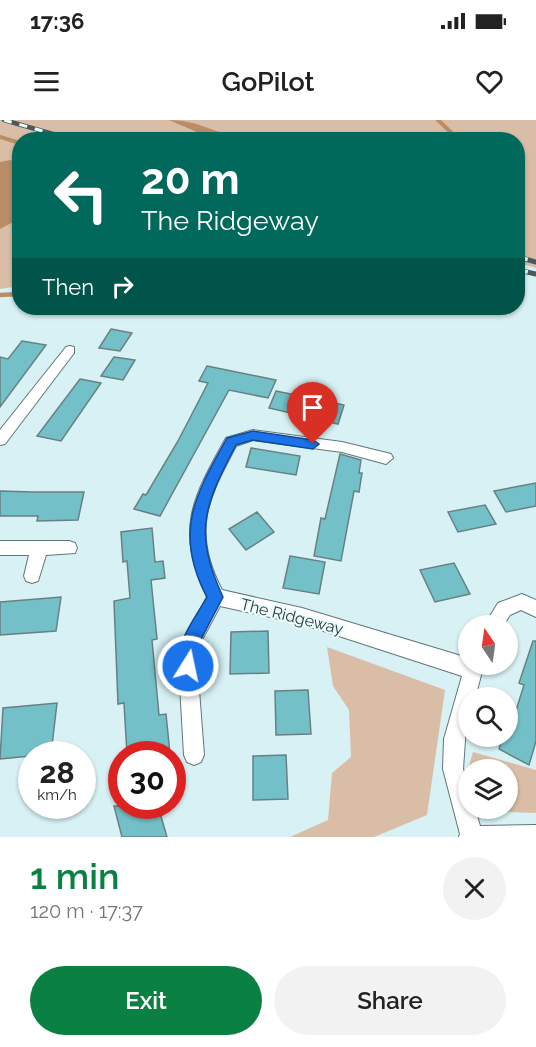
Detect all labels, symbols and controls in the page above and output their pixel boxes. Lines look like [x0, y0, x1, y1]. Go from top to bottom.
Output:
text: 17:36 [30, 8, 84, 34]
icon: menu [30, 65, 63, 98]
icon: heart [473, 65, 506, 98]
text: GoPilot [222, 66, 314, 97]
text: 20 m [141, 155, 240, 204]
icon: left [42, 156, 120, 234]
text: The Ridgeway [141, 205, 319, 236]
icon: right [106, 270, 139, 303]
text: Then [42, 274, 94, 300]
pin [287, 382, 338, 444]
icon: arrive [296, 391, 329, 424]
street label: The Ridgeway [238, 595, 346, 639]
north arrow [458, 615, 518, 675]
map controls [458, 615, 518, 819]
position arrow [156, 634, 220, 698]
button: search [458, 687, 518, 747]
speed limit sign: 30 [108, 741, 186, 819]
text: 28 [39, 755, 75, 790]
button: layers [458, 759, 518, 819]
text: km/h [37, 786, 77, 804]
text: 1 min [30, 855, 119, 897]
button: close [443, 857, 506, 920]
text: 120 m · 17:37 [30, 899, 143, 923]
button: Exit [30, 966, 262, 1035]
button: Share [274, 966, 506, 1035]

